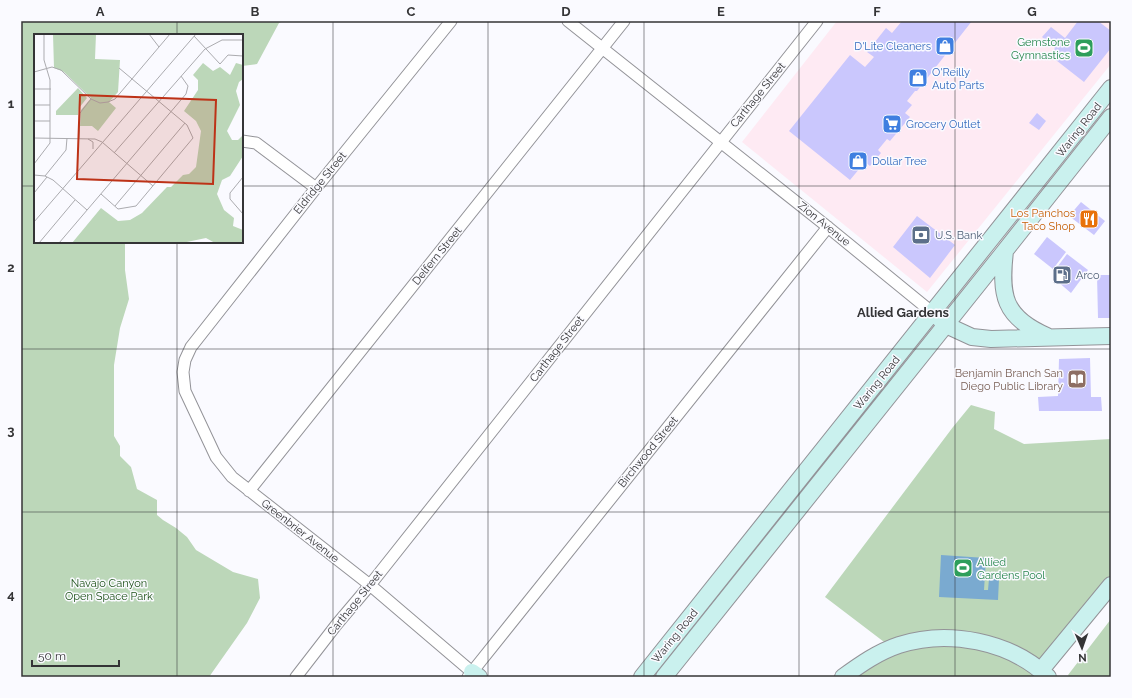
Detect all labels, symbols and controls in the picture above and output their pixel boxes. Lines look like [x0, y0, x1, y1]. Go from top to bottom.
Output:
text: A [96, 4, 105, 19]
text: B [251, 4, 260, 19]
text: C [407, 4, 416, 19]
text: D [561, 4, 571, 19]
text: E [717, 4, 725, 19]
text: F [873, 4, 881, 19]
text: G [1027, 4, 1037, 19]
inset map [34, 34, 243, 243]
shop icon: D'Lite Cleaners [934, 35, 956, 57]
place label: Gemstone Gymnastics [1011, 36, 1071, 62]
sports icon: Gemstone Gymnastics [1073, 37, 1095, 59]
place label: D'Lite Cleaners [854, 40, 931, 53]
street label: Carthage Street [728, 60, 788, 130]
place label: O'Reilly Auto Parts [932, 66, 984, 92]
shop icon: O'Reilly Auto Parts [907, 67, 929, 89]
text: 1 [8, 96, 15, 111]
street label: Waring Road [1054, 100, 1104, 160]
supermarket icon: Grocery Outlet [881, 113, 903, 135]
place label: Grocery Outlet [906, 118, 981, 131]
street label: Eldridge Street [291, 149, 349, 217]
shop icon: Dollar Tree [847, 150, 869, 172]
place label: Dollar Tree [872, 155, 927, 168]
street label: Zion Avenue [795, 199, 853, 249]
place label: Los Panchos Taco Shop [1011, 207, 1075, 233]
restaurant icon: Los Panchos Taco Shop [1078, 208, 1100, 230]
street label: Delfern Street [410, 224, 465, 288]
bank icon: U.S. Bank [910, 224, 932, 246]
place label: U.S. Bank [935, 229, 983, 242]
text: 2 [7, 260, 15, 275]
fuel station icon: Arco [1051, 264, 1073, 286]
place label: Arco [1076, 269, 1100, 282]
district label: Allied Gardens [857, 305, 949, 320]
street label: Carthage Street [527, 313, 587, 385]
street label: Waring Road [851, 353, 903, 413]
place label: Benjamin Branch San Diego Public Library [955, 367, 1063, 393]
library icon: Benjamin Branch San Diego Public Library [1066, 368, 1088, 390]
street label: Birchwood Street [615, 414, 681, 490]
text: 3 [7, 423, 15, 438]
street label: Greenbrier Avenue [259, 497, 342, 566]
place label: Allied Gardens Pool [977, 556, 1045, 582]
sports icon: Allied Gardens Pool [952, 557, 974, 579]
street label: Carthage Street [325, 568, 385, 638]
park label: Navajo Canyon Open Space Park [65, 577, 153, 603]
text: 4 [7, 587, 15, 602]
street label: Waring Road [649, 606, 701, 666]
north arrow [1062, 628, 1102, 668]
scale bar [32, 642, 119, 668]
text: 50 m [38, 649, 66, 663]
text: N [1078, 651, 1087, 664]

